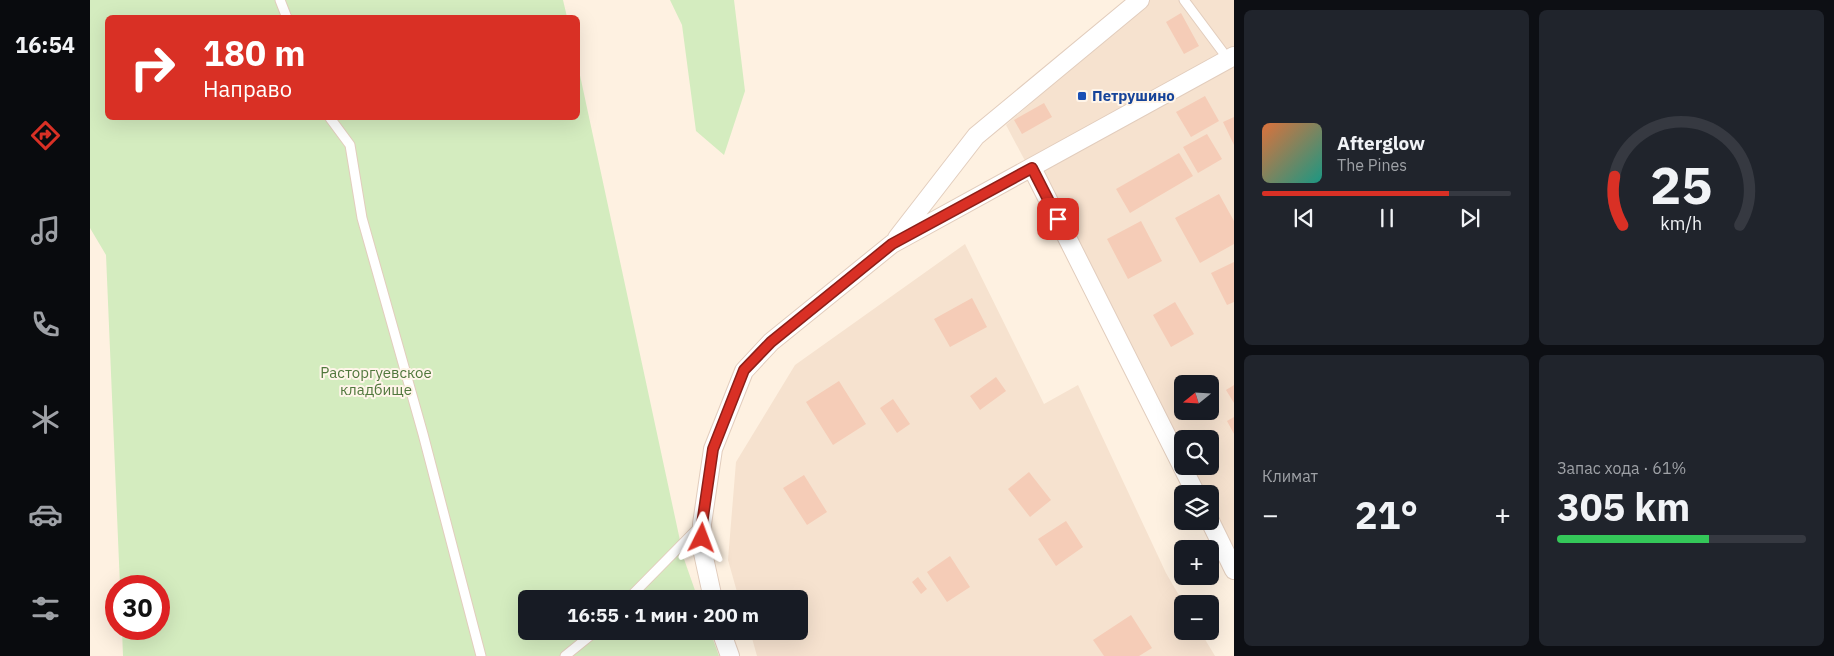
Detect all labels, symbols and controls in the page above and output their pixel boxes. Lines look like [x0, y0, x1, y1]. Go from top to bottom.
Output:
text: 16:54 [15, 30, 75, 59]
text: 180 m [203, 30, 306, 76]
icon: right [120, 35, 185, 100]
text: Направо [203, 74, 292, 103]
place label: Петрушино [1092, 86, 1175, 105]
marker: Петрушино [1076, 90, 1088, 102]
icon: directions [28, 118, 63, 153]
text: Afterglow [1337, 131, 1425, 155]
text: 25 [1650, 151, 1713, 218]
text: The Pines [1337, 155, 1407, 175]
pin [1037, 198, 1079, 240]
icon: previous [1290, 204, 1318, 232]
icon: pause [1373, 204, 1401, 232]
icon: next [1456, 204, 1484, 232]
icon: arrive [1044, 205, 1072, 233]
text: km/h [1661, 212, 1703, 235]
icon: music [28, 213, 63, 248]
icon: phone [28, 307, 63, 342]
park label: Расторгуевское кладбище [320, 363, 432, 399]
north arrow [1174, 375, 1219, 420]
map controls [1174, 375, 1219, 640]
icon: climate [28, 402, 63, 437]
button: search [1174, 430, 1219, 475]
text: Запас хода · 61% [1557, 458, 1686, 478]
text: Климат [1262, 466, 1318, 486]
text: 305 km [1557, 482, 1690, 531]
button: layers [1174, 485, 1219, 530]
text: 21° [1355, 490, 1418, 539]
text: − [1262, 496, 1279, 533]
text: + [1494, 496, 1511, 533]
icon: car [28, 497, 63, 532]
position arrow [675, 511, 727, 563]
button: + [1174, 540, 1219, 585]
speed limit sign: 30 [105, 575, 170, 640]
icon: filters [28, 591, 63, 626]
button: − [1174, 595, 1219, 640]
text: 16:55 · 1 мин · 200 m [567, 603, 759, 627]

